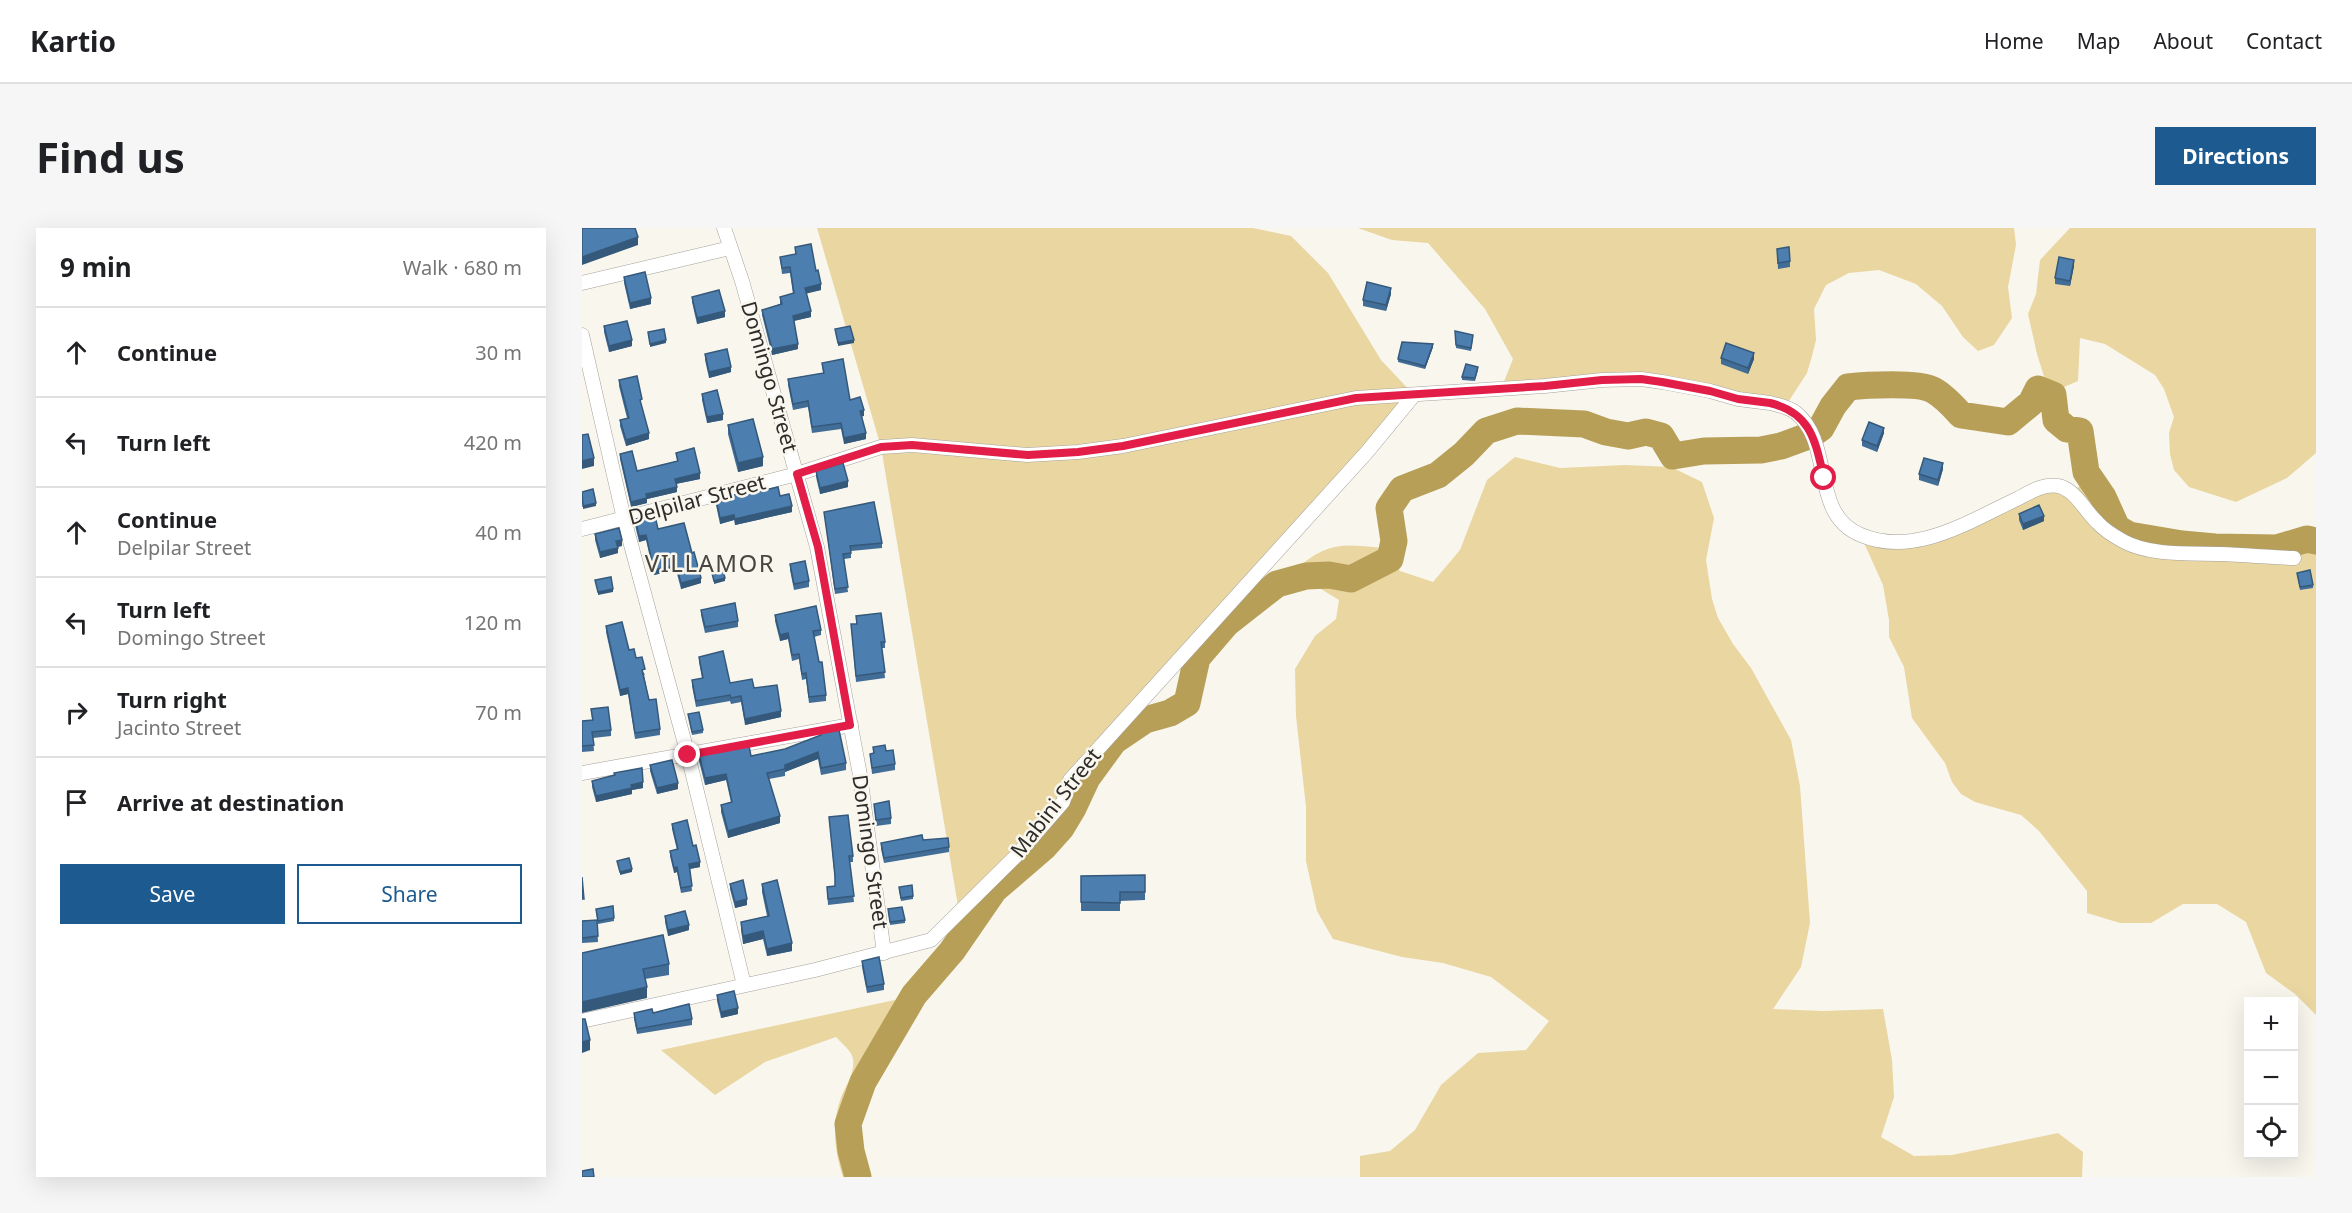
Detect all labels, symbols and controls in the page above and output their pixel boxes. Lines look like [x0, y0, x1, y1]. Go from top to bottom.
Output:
text: Kartio [30, 22, 116, 60]
text: Home [1984, 27, 2044, 55]
text: Map [2077, 27, 2120, 55]
text: About [2153, 27, 2213, 55]
text: Contact [2246, 27, 2322, 55]
button: Directions [2155, 127, 2316, 185]
text: Find us [36, 128, 185, 185]
text: 9 min [60, 249, 132, 285]
text: Walk · 680 m [403, 254, 522, 281]
street label: Domingo Street [735, 298, 805, 456]
icon: ahead [60, 336, 93, 369]
text: Continue [117, 337, 217, 367]
text: 30 m [475, 339, 522, 366]
icon: left [60, 426, 93, 459]
text: Turn left [117, 427, 211, 457]
text: 420 m [464, 429, 522, 456]
route start [1810, 464, 1836, 490]
street label: Delpilar Street [625, 467, 769, 531]
text: Continue [117, 504, 217, 534]
icon: ahead [60, 516, 93, 549]
text: 40 m [475, 519, 522, 546]
text: Delpilar Street [117, 534, 251, 561]
district label: VILLAMOR [645, 546, 775, 579]
text: Turn left [117, 594, 211, 624]
icon: left [60, 606, 93, 639]
text: 120 m [464, 609, 522, 636]
text: Domingo Street [117, 624, 265, 651]
text: Turn right [117, 684, 227, 714]
icon: right [60, 696, 93, 729]
text: 70 m [475, 699, 522, 726]
text: Jacinto Street [117, 714, 241, 741]
route end [674, 741, 700, 767]
street label: Mabini Street [1004, 742, 1107, 863]
street label: Domingo Street [846, 773, 896, 931]
icon: arrive [60, 786, 93, 819]
text: Arrive at destination [117, 787, 344, 817]
button: Save [60, 864, 285, 924]
button: Share [297, 864, 522, 924]
map controls [2244, 997, 2298, 1159]
button: + [2244, 997, 2298, 1051]
button: − [2244, 1051, 2298, 1105]
button: locate [2244, 1105, 2298, 1159]

